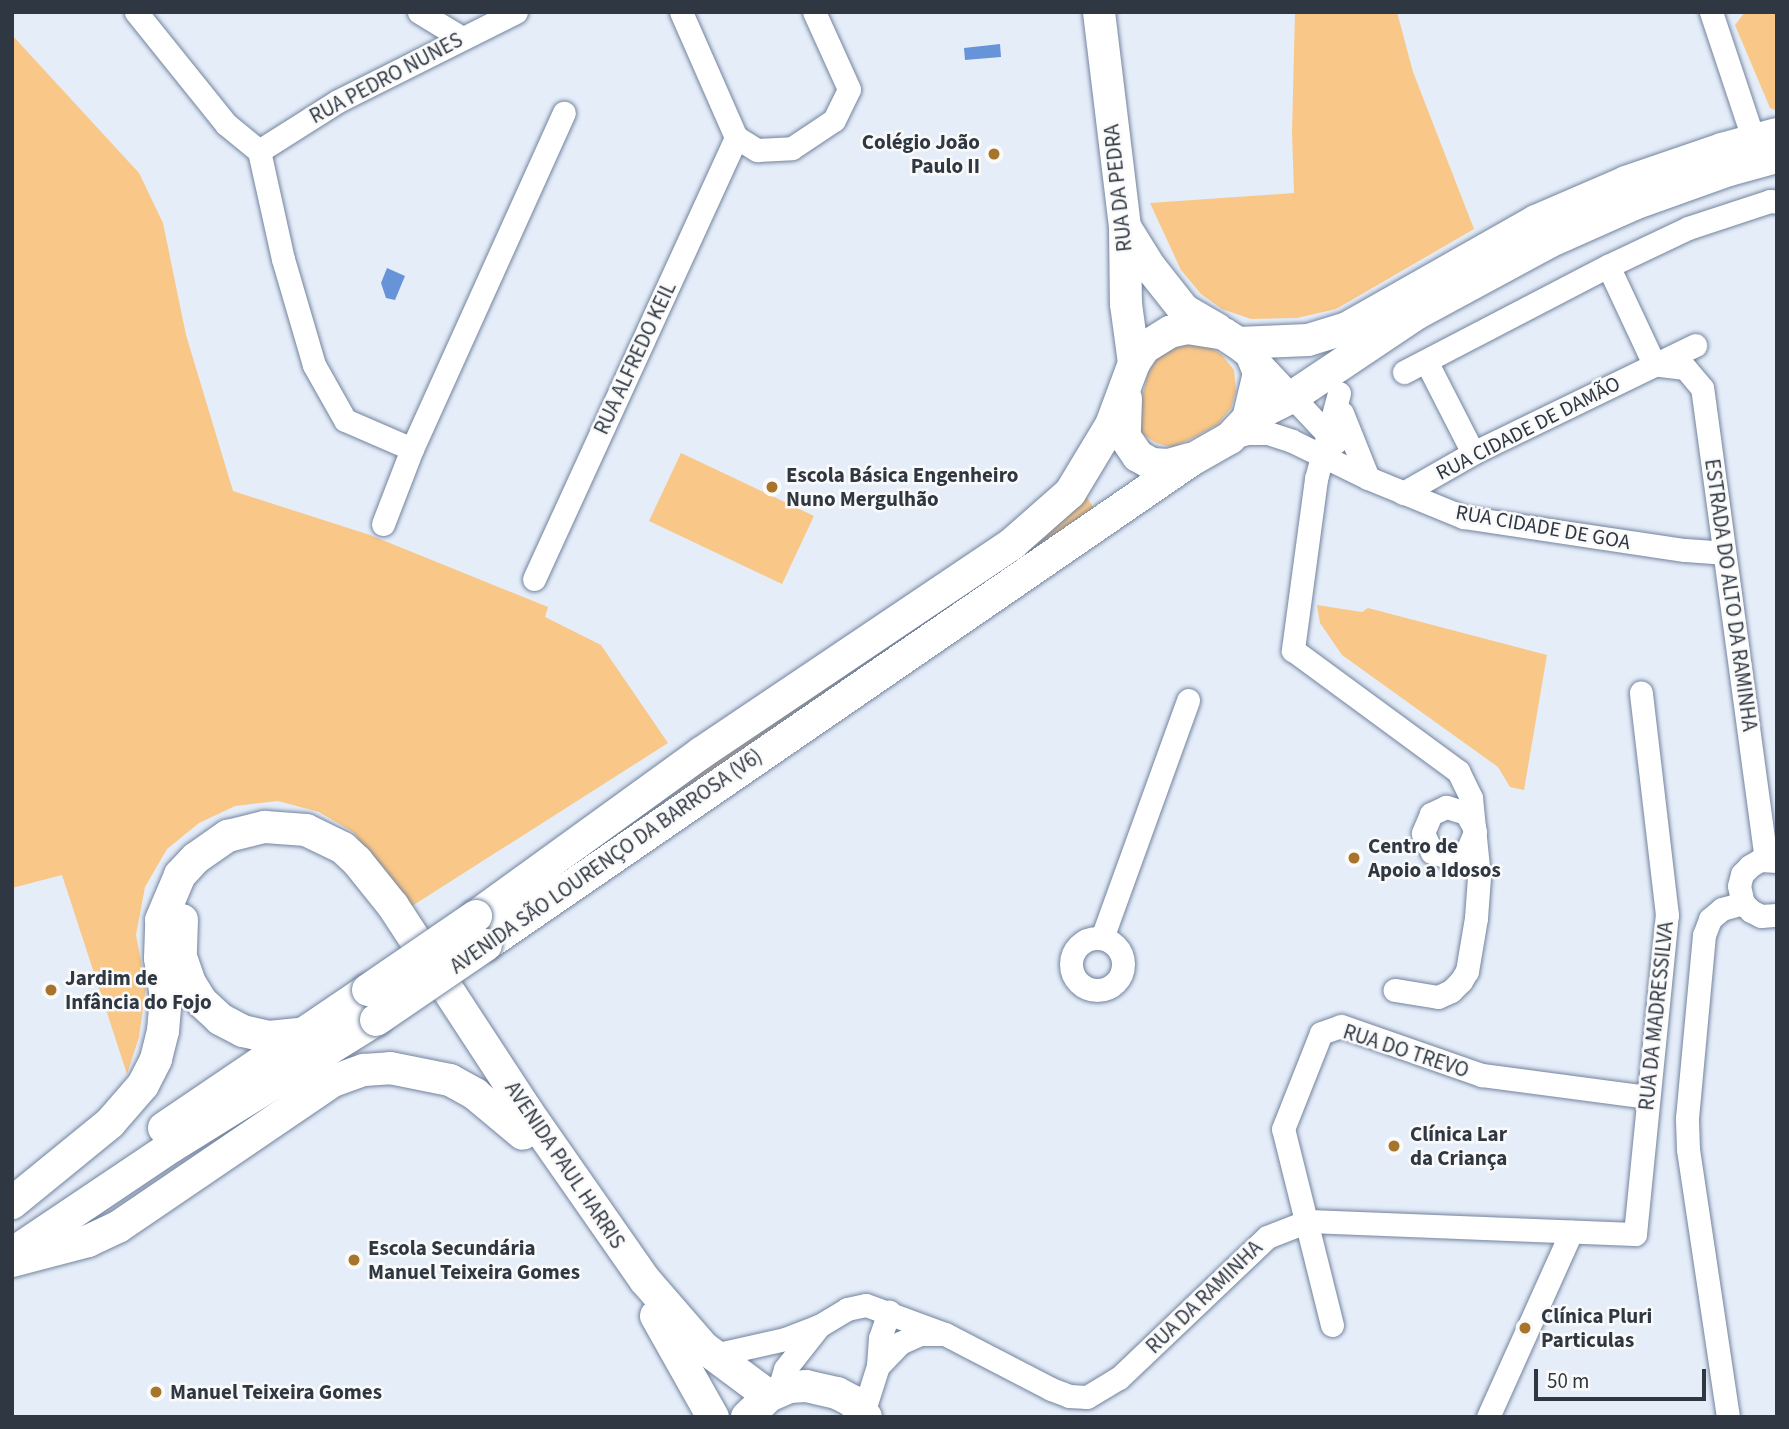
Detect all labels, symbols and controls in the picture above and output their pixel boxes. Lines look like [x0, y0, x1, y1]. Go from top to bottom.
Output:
street label: RUA PEDRO NUNES [305, 27, 467, 129]
street label: RUA DA PEDRA [1099, 123, 1137, 253]
place label: Colégio João Paulo II [862, 129, 980, 179]
marker: Colégio João Paulo II [986, 146, 1002, 162]
street label: RUA ALFREDO KEIL [589, 278, 681, 438]
street label: RUA CIDADE DE DAMÃO [1432, 371, 1624, 485]
street label: ESTRADA DO ALTO DA RAMINHA [1699, 457, 1763, 733]
place label: Escola Básica Engenheiro Nuno Mergulhão [786, 462, 1018, 512]
marker: Escola Básica Engenheiro Nuno Mergulhão [764, 479, 780, 495]
street label: RUA CIDADE DE GOA [1454, 499, 1632, 555]
street label: AVENIDA SÃO LOURENÇO DA BARROSA (V6) [445, 743, 767, 979]
place label: Centro de Apoio a Idosos [1368, 833, 1501, 883]
marker: Centro de Apoio a Idosos [1346, 850, 1362, 866]
street label: RUA DA MADRESSILVA [1634, 920, 1678, 1112]
place label: Jardim de Infância do Fojo [65, 965, 212, 1015]
marker: Jardim de Infância do Fojo [43, 982, 59, 998]
street label: RUA DO TREVO [1340, 1019, 1472, 1083]
street label: AVENIDA PAUL HARRIS [500, 1077, 630, 1253]
place label: Clínica Lar da Criança [1410, 1121, 1507, 1171]
marker: Clínica Lar da Criança [1384, 1136, 1404, 1156]
place label: Escola Secundária Manuel Teixeira Gomes [368, 1235, 580, 1285]
street label: RUA DA RAMINHA [1141, 1235, 1267, 1359]
marker: Escola Secundária Manuel Teixeira Gomes [346, 1252, 362, 1268]
place label: Clínica Pluri Particulas [1541, 1303, 1652, 1353]
marker: Clínica Pluri Particulas [1515, 1318, 1535, 1338]
scale bar [1537, 1356, 1708, 1400]
text: 50 m [1547, 1366, 1589, 1396]
place label: Manuel Teixeira Gomes [170, 1379, 382, 1405]
marker: Manuel Teixeira Gomes [148, 1384, 164, 1400]

